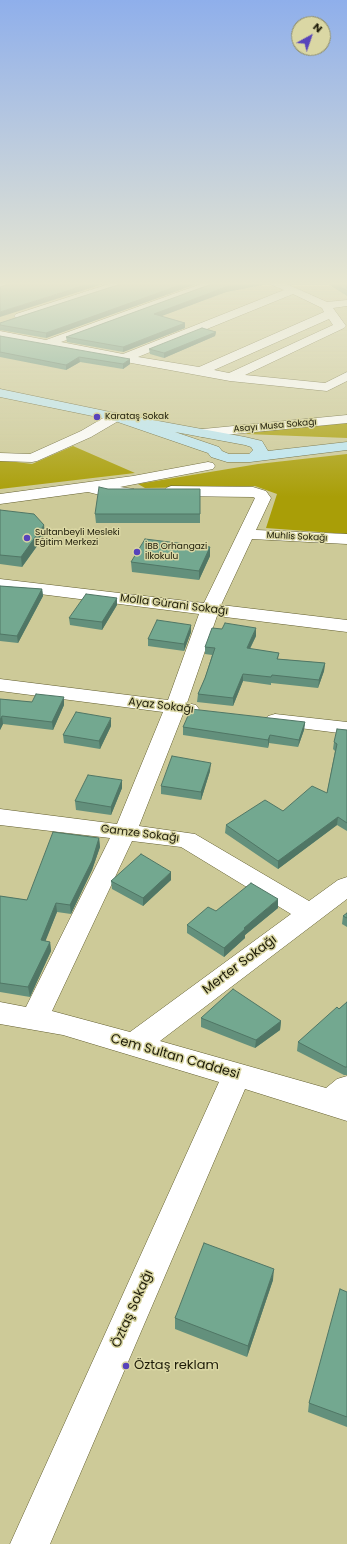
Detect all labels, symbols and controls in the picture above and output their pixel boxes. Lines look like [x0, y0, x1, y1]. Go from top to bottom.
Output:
north arrow [291, 16, 331, 56]
text: N [310, 19, 326, 36]
marker: Karataş Sokak [92, 412, 102, 422]
place label: Karataş Sokak [105, 412, 169, 422]
street label: Asayı Musa Sokağı [233, 417, 317, 435]
place label: Sultanbeyli Mesleki Eğitim Merkezi [35, 528, 120, 549]
street label: Muhlis Sokağı [266, 530, 328, 544]
marker: Sultanbeyli Mesleki Eğitim Merkezi [22, 533, 32, 543]
place label: İBB Orhangazi İlkokulu [145, 542, 207, 563]
marker: İBB Orhangazi İlkokulu [132, 547, 142, 557]
street label: Molla Gürani Sokağı [119, 592, 229, 618]
street label: Ayaz Sokağı [128, 695, 194, 717]
street label: Gamze Sokağı [100, 823, 180, 845]
street label: Merter Sokağı [200, 932, 280, 998]
street label: Cem Sultan Caddesi [109, 1031, 241, 1083]
street label: Öztaş Sokağı [109, 1268, 157, 1350]
place label: Öztaş reklam [134, 1358, 219, 1374]
marker: Öztaş reklam [121, 1361, 131, 1371]

